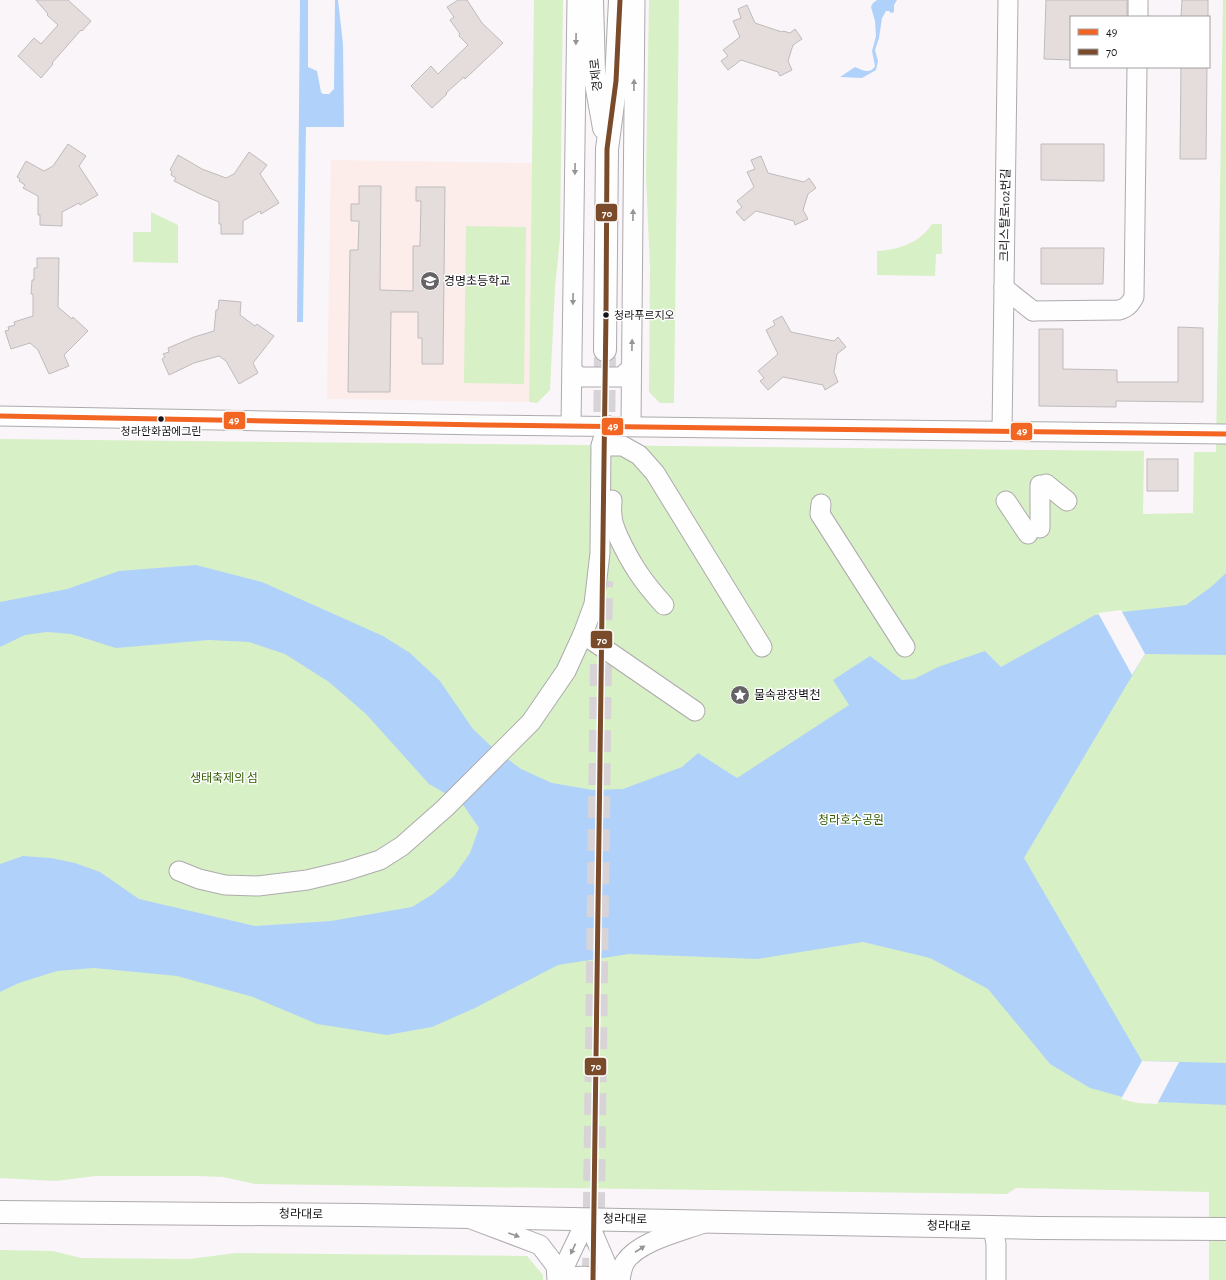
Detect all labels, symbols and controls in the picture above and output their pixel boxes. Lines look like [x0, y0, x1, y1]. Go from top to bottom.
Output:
legend [1070, 16, 1210, 68]
text: 49 [1106, 26, 1118, 38]
one-way arrow [573, 33, 579, 46]
text: 70 [1106, 46, 1117, 58]
street label: 경제로 [588, 58, 604, 92]
one-way arrow [631, 78, 637, 91]
one-way arrow [572, 163, 578, 176]
street label: 크리스탈로102번길 [998, 168, 1012, 262]
line badge: 70 [595, 203, 618, 222]
text: 70 [602, 208, 613, 219]
one-way arrow [630, 208, 636, 221]
school or university icon: 경명초등학교 [419, 270, 441, 292]
place label: 경명초등학교 [444, 274, 510, 287]
one-way arrow [570, 293, 576, 306]
marker: 청라푸르지오 [601, 310, 611, 320]
place label: 청라푸르지오 [614, 310, 675, 321]
one-way arrow [628, 339, 635, 351]
line badge: 49 [223, 411, 246, 430]
marker: 청라한화꿈에그린 [156, 414, 166, 424]
text: 49 [229, 415, 239, 426]
line badge: 49 [601, 417, 624, 436]
text: 49 [608, 421, 618, 432]
line badge: 49 [1010, 422, 1033, 441]
place label: 청라한화꿈에그린 [121, 426, 201, 437]
text: 49 [1017, 426, 1027, 437]
line badge: 70 [590, 630, 613, 649]
text: 70 [597, 635, 608, 646]
place icon: 물속광장벽천 [729, 684, 751, 706]
place label: 물속광장벽천 [754, 688, 820, 701]
park label: 생태축제의 섬 [190, 772, 258, 784]
park label: 청라호수공원 [818, 814, 884, 826]
line badge: 70 [584, 1057, 607, 1076]
text: 70 [591, 1061, 602, 1072]
street label: 청라대로 [279, 1208, 323, 1220]
street label: 청라대로 [603, 1213, 647, 1225]
street label: 청라대로 [927, 1220, 971, 1232]
one-way arrow [508, 1233, 520, 1239]
one-way arrow [570, 1244, 576, 1255]
one-way arrow [634, 1245, 646, 1252]

